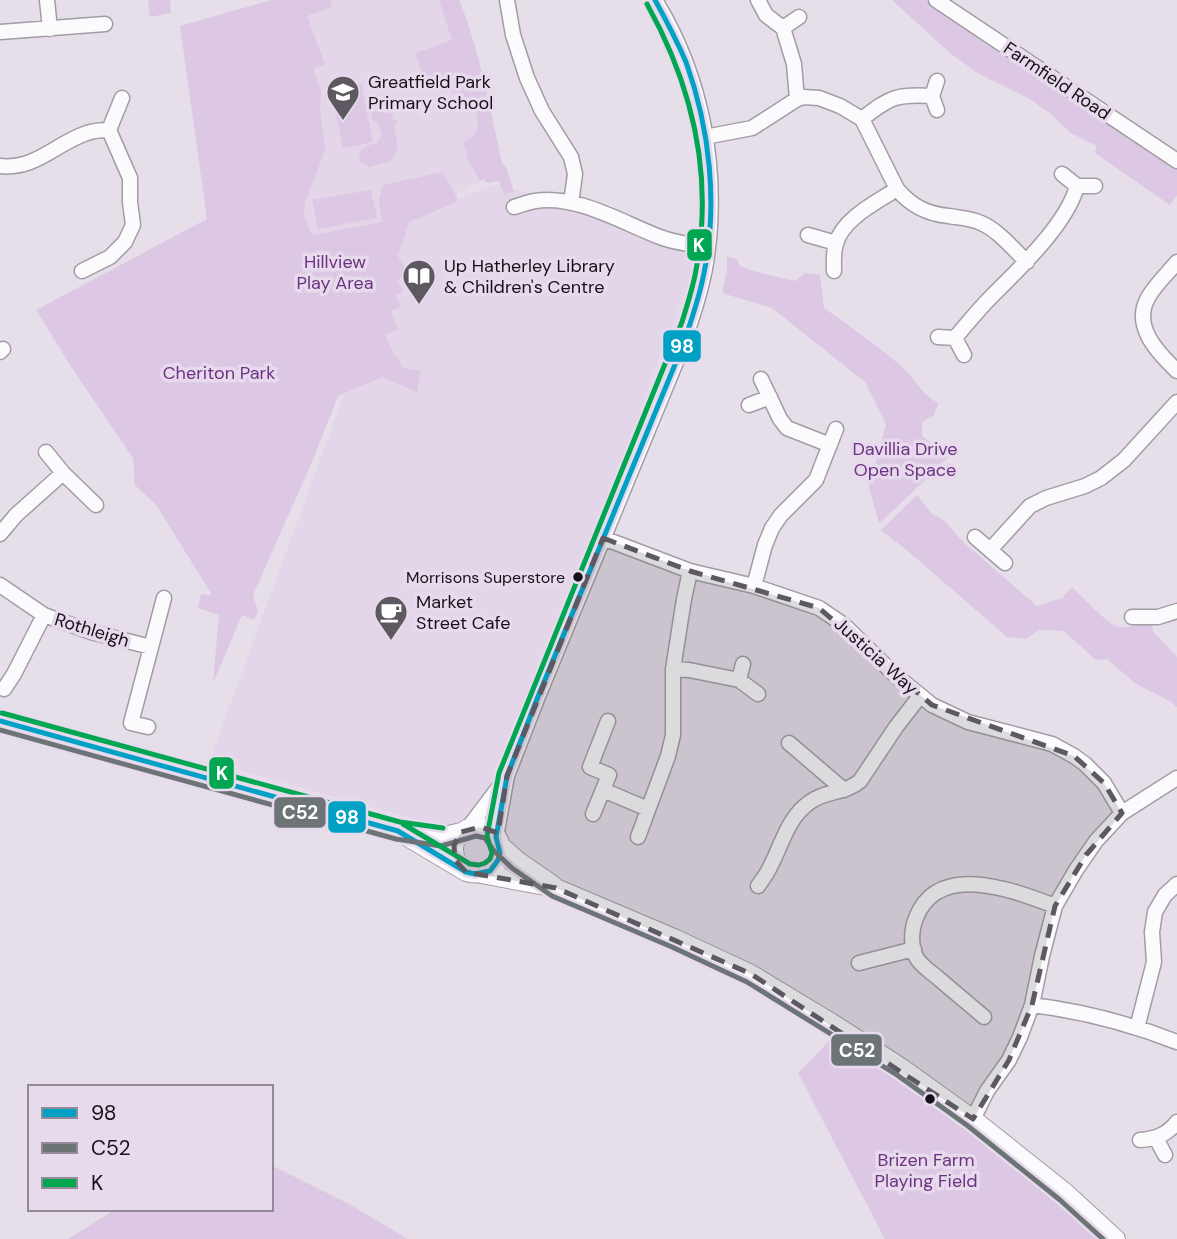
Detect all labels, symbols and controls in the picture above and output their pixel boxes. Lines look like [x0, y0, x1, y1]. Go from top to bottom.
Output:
street label: Farmfield Road [999, 36, 1115, 126]
place label: Greatfield Park Primary School [368, 70, 493, 115]
school or university icon: Greatfield Park Primary School [324, 73, 362, 122]
line badge: K [686, 228, 713, 262]
text: K [693, 233, 705, 258]
park label: Hillview Play Area [296, 250, 374, 295]
place label: Up Hatherley Library & Children's Centre [444, 254, 615, 299]
library icon: Up Hatherley Library & Children's Centre [400, 257, 438, 306]
line badge: 98 [662, 329, 702, 363]
text: 98 [670, 334, 694, 359]
park label: Cheriton Park [163, 361, 275, 385]
park label: Davillia Drive Open Space [852, 437, 958, 482]
place label: Morrisons Superstore [406, 567, 565, 588]
marker: Morrisons Superstore [571, 570, 585, 584]
place label: Market Street Cafe [416, 590, 510, 635]
cafe icon: Market Street Cafe [372, 593, 410, 642]
street label: Rothleigh [52, 607, 132, 653]
street label: Justicia Way [829, 612, 923, 700]
line badge: K [208, 756, 235, 790]
text: K [216, 761, 228, 786]
line badge: C52 [273, 796, 327, 829]
text: C52 [282, 800, 318, 825]
line badge: 98 [327, 800, 367, 834]
text: 98 [335, 805, 359, 830]
line badge: C52 [830, 1033, 883, 1067]
text: C52 [839, 1038, 875, 1063]
legend [28, 1085, 273, 1211]
unlabelled marker [923, 1092, 937, 1106]
text: 98 [91, 1099, 117, 1127]
text: C52 [91, 1134, 131, 1162]
park label: Brizen Farm Playing Field [875, 1148, 977, 1193]
text: K [91, 1169, 103, 1197]

